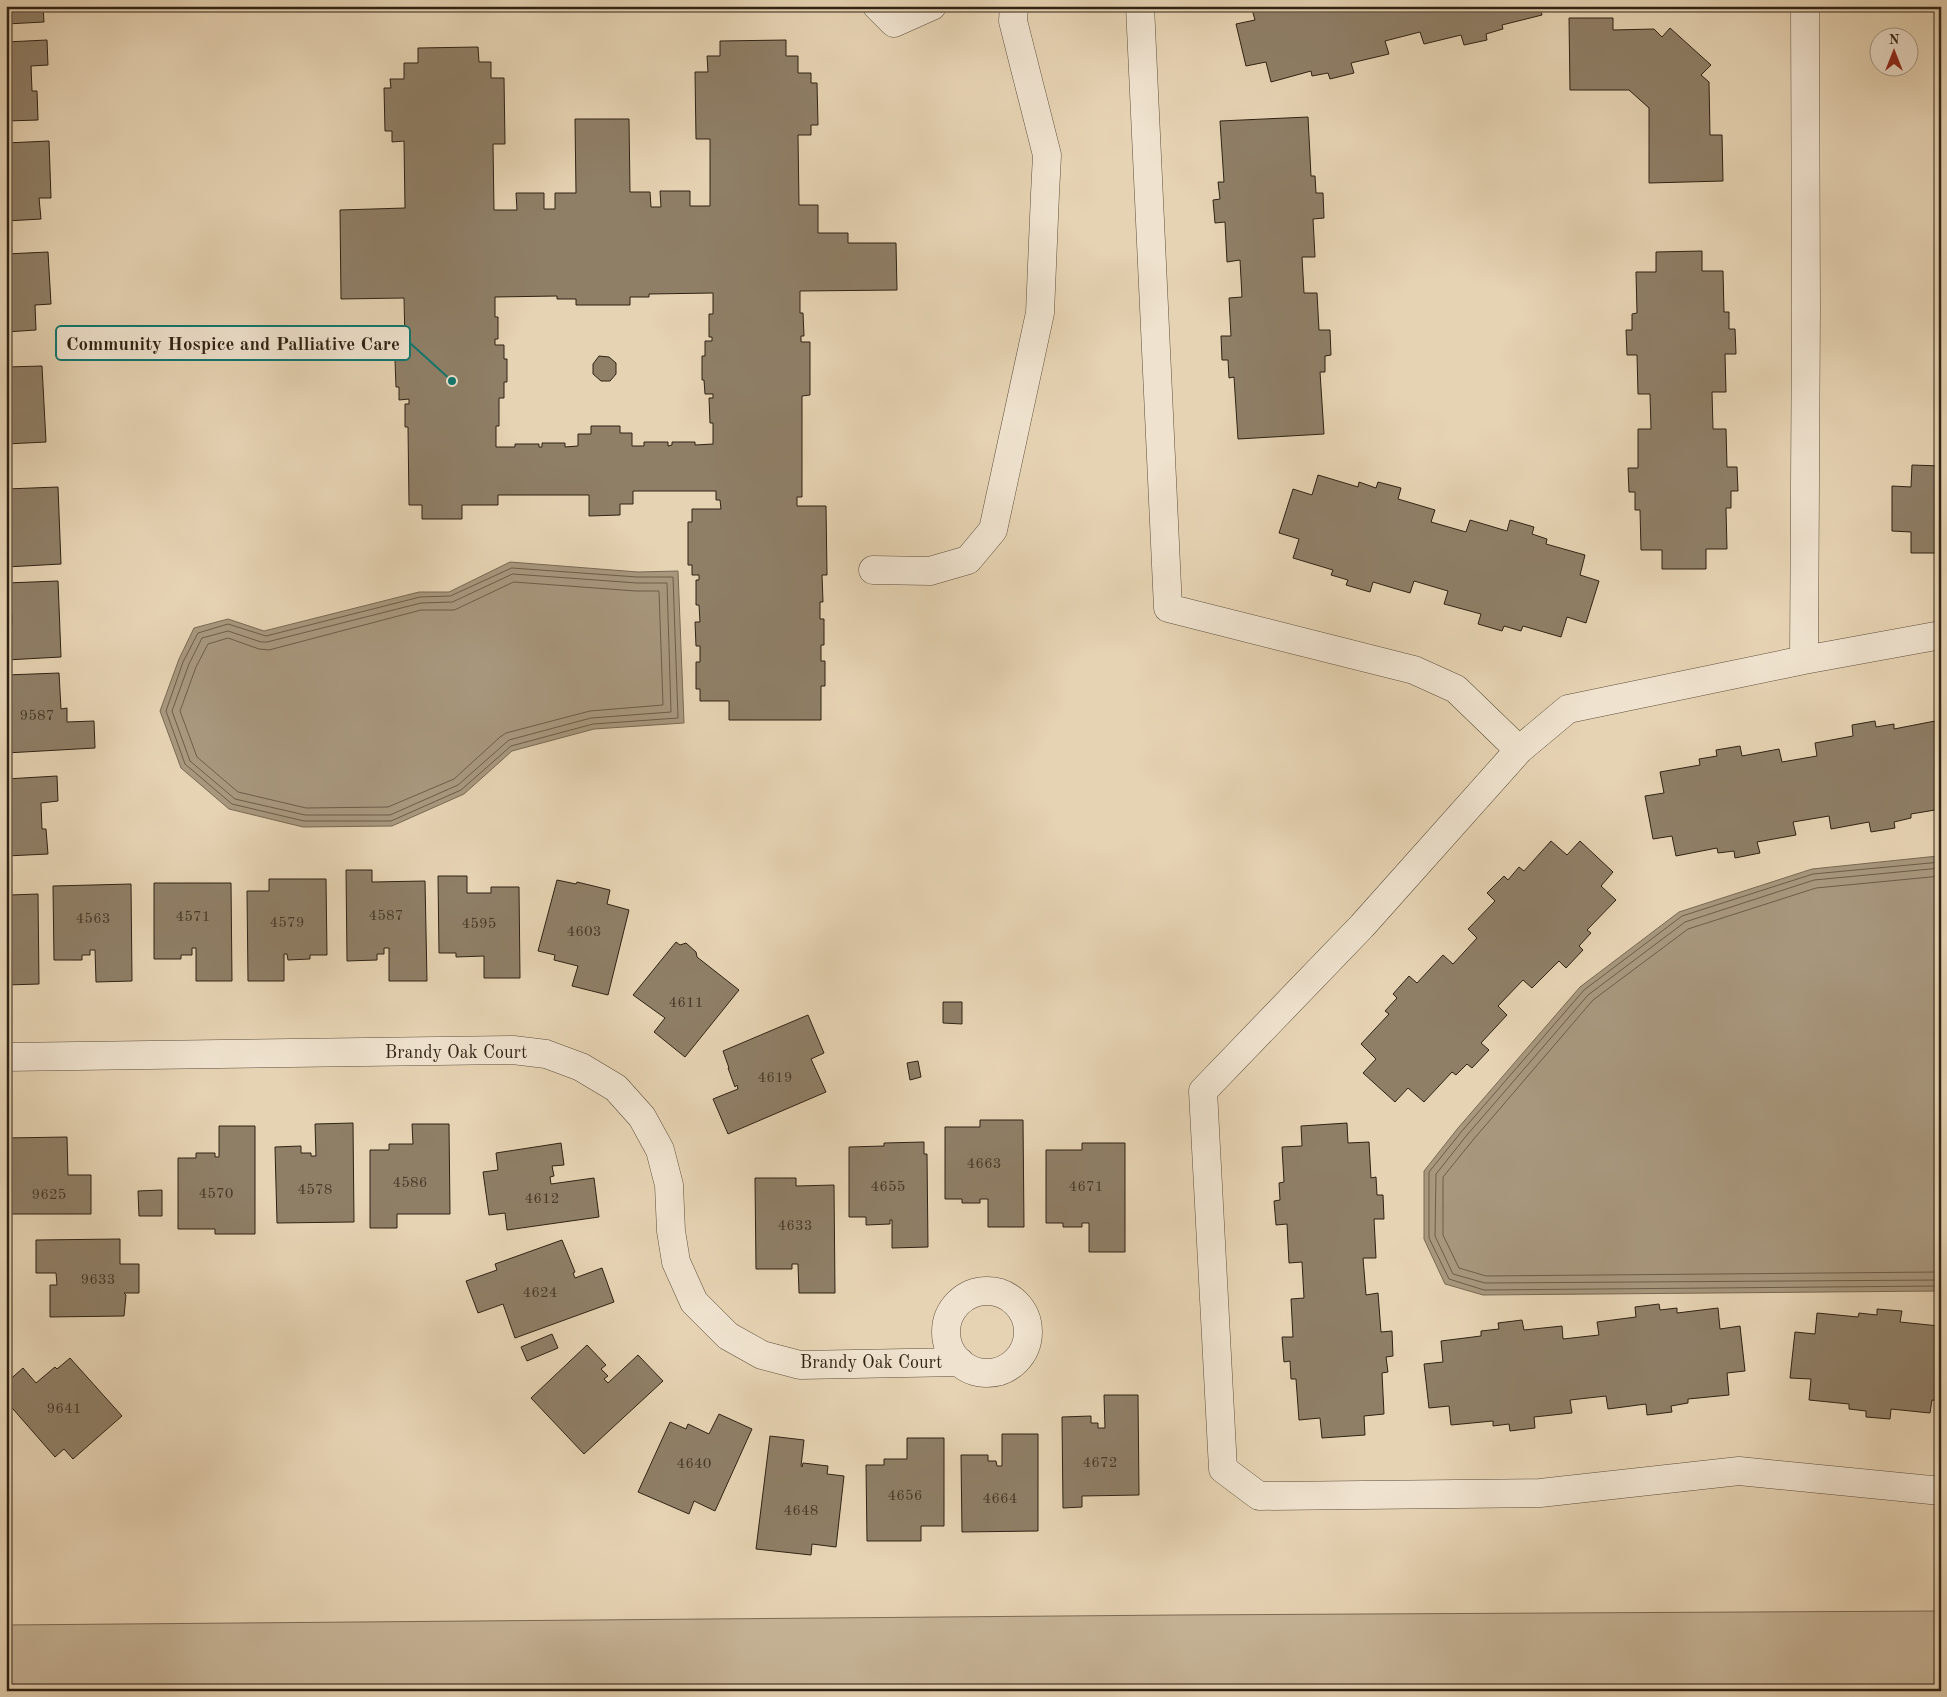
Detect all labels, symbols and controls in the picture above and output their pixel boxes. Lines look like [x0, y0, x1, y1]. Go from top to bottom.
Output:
north arrow [1870, 28, 1920, 78]
text: N [1889, 33, 1900, 47]
callout: Community Hospice and Palliative Care [56, 326, 410, 360]
text: Community Hospice and Palliative Care [66, 336, 400, 355]
house number: 9587 [20, 709, 54, 724]
house number: 4587 [369, 909, 403, 924]
house number: 4571 [176, 910, 210, 925]
house number: 4563 [76, 912, 110, 927]
house number: 4579 [270, 916, 304, 931]
house number: 4595 [462, 917, 496, 932]
house number: 4603 [567, 925, 601, 940]
house number: 4611 [669, 996, 703, 1011]
street label: Brandy Oak Court [385, 1044, 527, 1062]
house number: 4619 [758, 1071, 792, 1086]
house number: 4663 [967, 1157, 1001, 1172]
house number: 4586 [393, 1176, 427, 1191]
house number: 4655 [871, 1180, 905, 1195]
house number: 4671 [1069, 1180, 1103, 1195]
house number: 4578 [298, 1183, 332, 1198]
house number: 4570 [199, 1187, 233, 1202]
house number: 9625 [32, 1188, 66, 1203]
house number: 4612 [525, 1192, 559, 1207]
house number: 4633 [778, 1219, 812, 1234]
house number: 9633 [81, 1273, 115, 1288]
house number: 4624 [523, 1286, 557, 1301]
street label: Brandy Oak Court [800, 1354, 942, 1372]
house number: 9641 [47, 1402, 81, 1417]
house number: 4672 [1083, 1456, 1117, 1471]
house number: 4640 [677, 1457, 711, 1472]
house number: 4656 [888, 1489, 922, 1504]
house number: 4664 [983, 1492, 1017, 1507]
house number: 4648 [784, 1504, 818, 1519]

